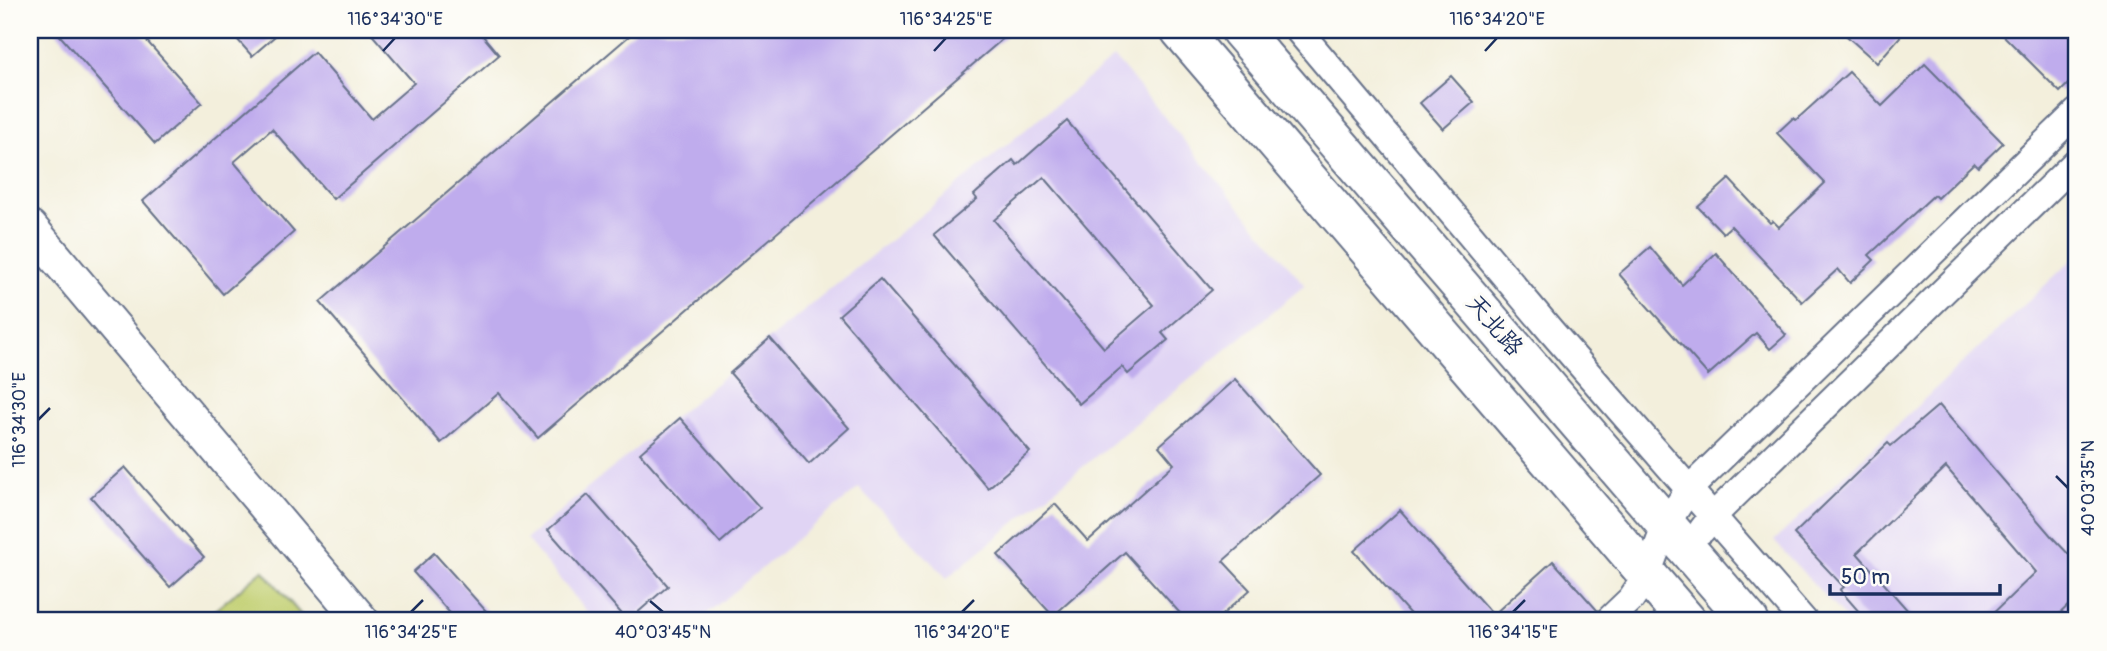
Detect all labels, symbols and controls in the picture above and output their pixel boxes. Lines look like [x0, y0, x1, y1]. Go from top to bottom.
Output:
text: 116°34'30"E [347, 8, 443, 31]
text: 116°34'25"E [900, 8, 992, 31]
text: 116°34'20"E [1449, 8, 1545, 31]
street label: 天北路 [1460, 289, 1529, 362]
text: 116°34'30"E [8, 372, 31, 468]
text: 40°03'35"N [2077, 440, 2100, 536]
scale bar [1830, 553, 2000, 597]
text: 50 m [1841, 564, 1890, 591]
text: 116°34'25"E [365, 621, 457, 644]
text: 40°03'45"N [615, 621, 711, 644]
text: 116°34'20"E [914, 621, 1010, 644]
text: 116°34'15"E [1468, 621, 1558, 644]

